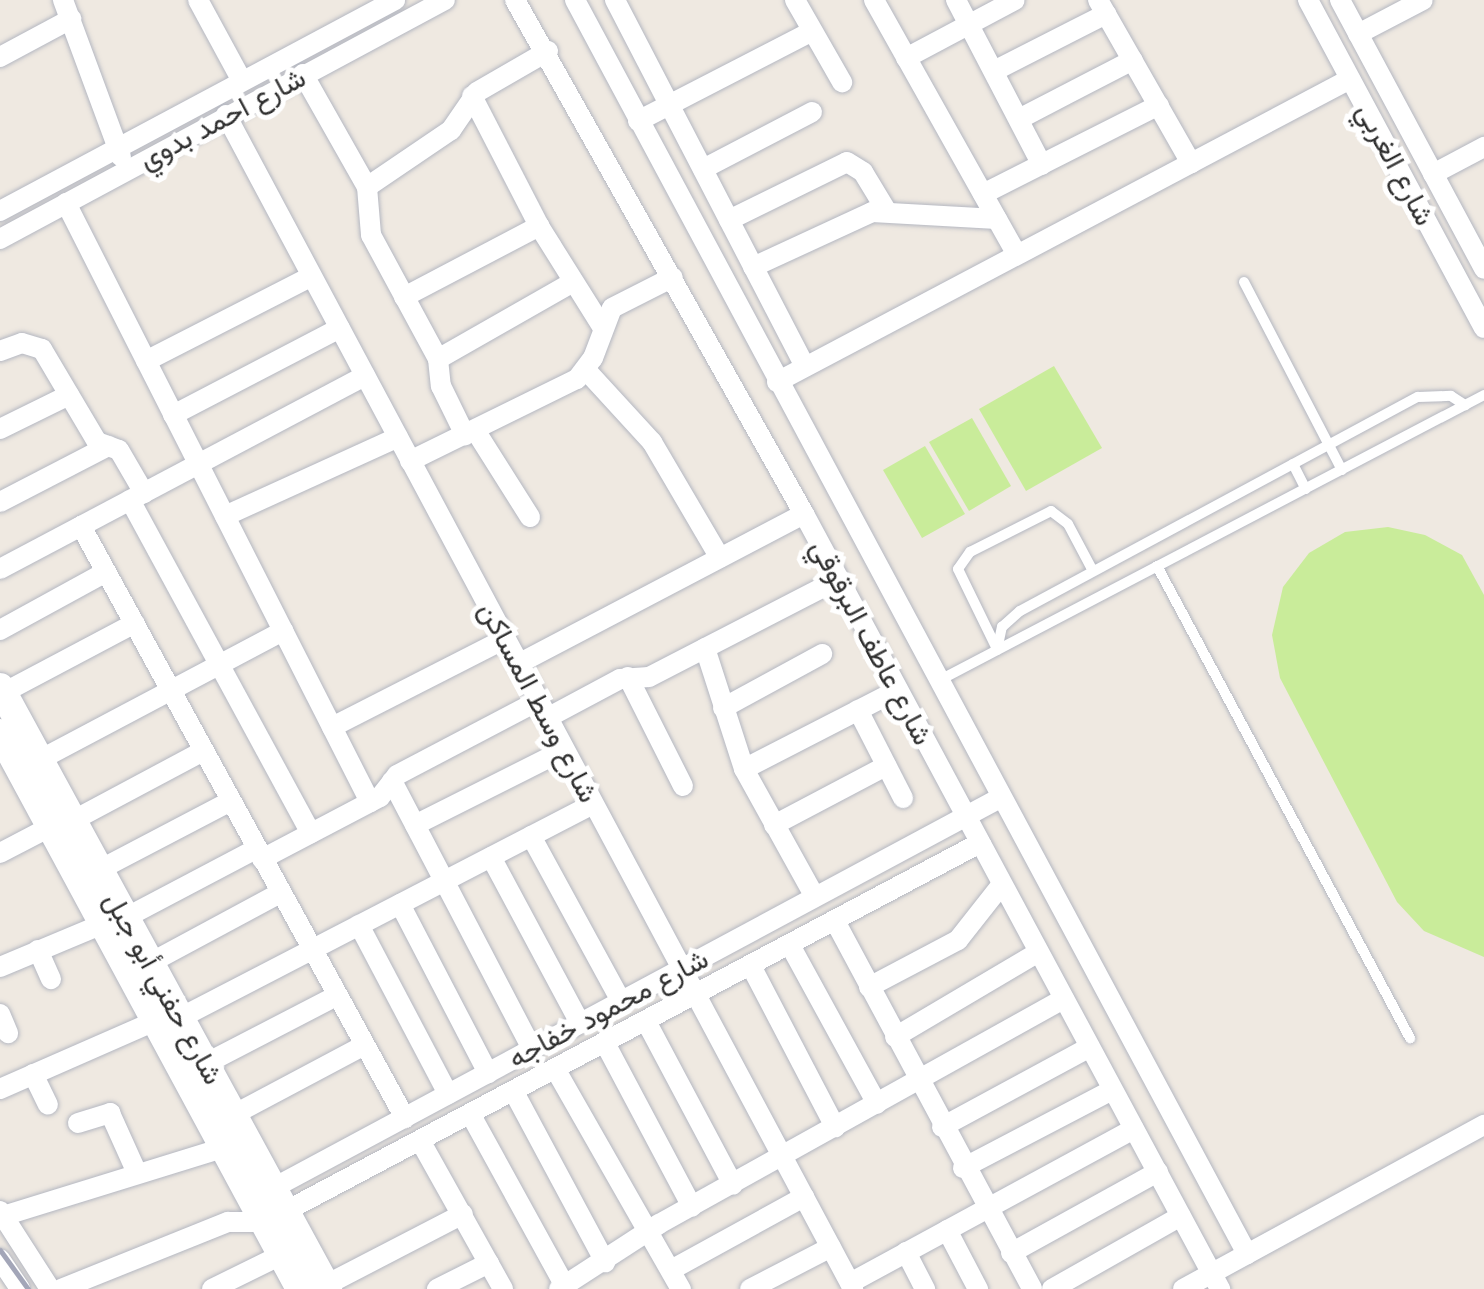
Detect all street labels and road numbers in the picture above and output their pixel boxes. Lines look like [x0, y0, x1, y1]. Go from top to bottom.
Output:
street label: شارع احمد بدوي [133, 60, 311, 176]
street label: شارع الغربي [1350, 97, 1442, 231]
street label: شارع عاطف البرقوقي [804, 534, 940, 750]
street label: شارع وسط المساكن [472, 596, 606, 808]
street label: شارع حفني أبو جبل [97, 886, 231, 1090]
street label: شارع محمود خفاجه [502, 941, 714, 1075]

